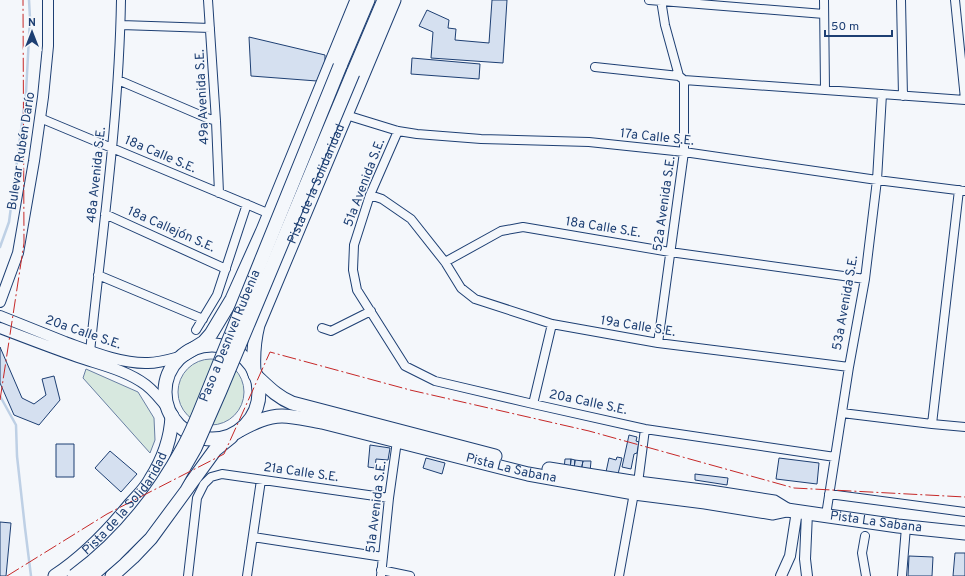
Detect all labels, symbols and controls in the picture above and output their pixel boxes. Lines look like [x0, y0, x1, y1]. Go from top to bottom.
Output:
north arrow [12, 12, 52, 52]
scale bar [825, 12, 892, 38]
text: N [28, 16, 36, 30]
text: 50 m [831, 19, 859, 35]
street label: 49a Avenida S.E. [192, 49, 213, 145]
street label: Bulevar Rubén Darío [5, 91, 39, 211]
street label: Pista de la Solidaridad [285, 122, 349, 247]
street label: 48a Avenida S.E. [84, 126, 110, 224]
street label: 17a Calle S.E. [619, 126, 695, 150]
street label: 18a Calle S.E. [122, 133, 198, 177]
street label: 51a Avenida S.E. [341, 137, 389, 229]
street label: 52a Avenida S.E. [650, 155, 680, 253]
street label: 18a Callejón S.E. [125, 204, 217, 256]
street label: 18a Calle S.E. [564, 214, 642, 242]
street label: 53a Avenida S.E. [830, 254, 862, 352]
street label: Paso a Desnivel Rubenia [197, 268, 264, 405]
street label: 20a Calle S.E. [43, 312, 123, 354]
street label: 19a Calle S.E. [599, 313, 677, 341]
street label: 20a Calle S.E. [547, 387, 629, 419]
street label: Pista de la Solidaridad [79, 450, 172, 559]
street label: Pista La Sabana [464, 451, 558, 487]
street label: 21a Calle S.E. [262, 460, 340, 486]
street label: 51a Avenida S.E. [363, 460, 391, 554]
street label: Pista La Sabana [829, 508, 923, 536]

